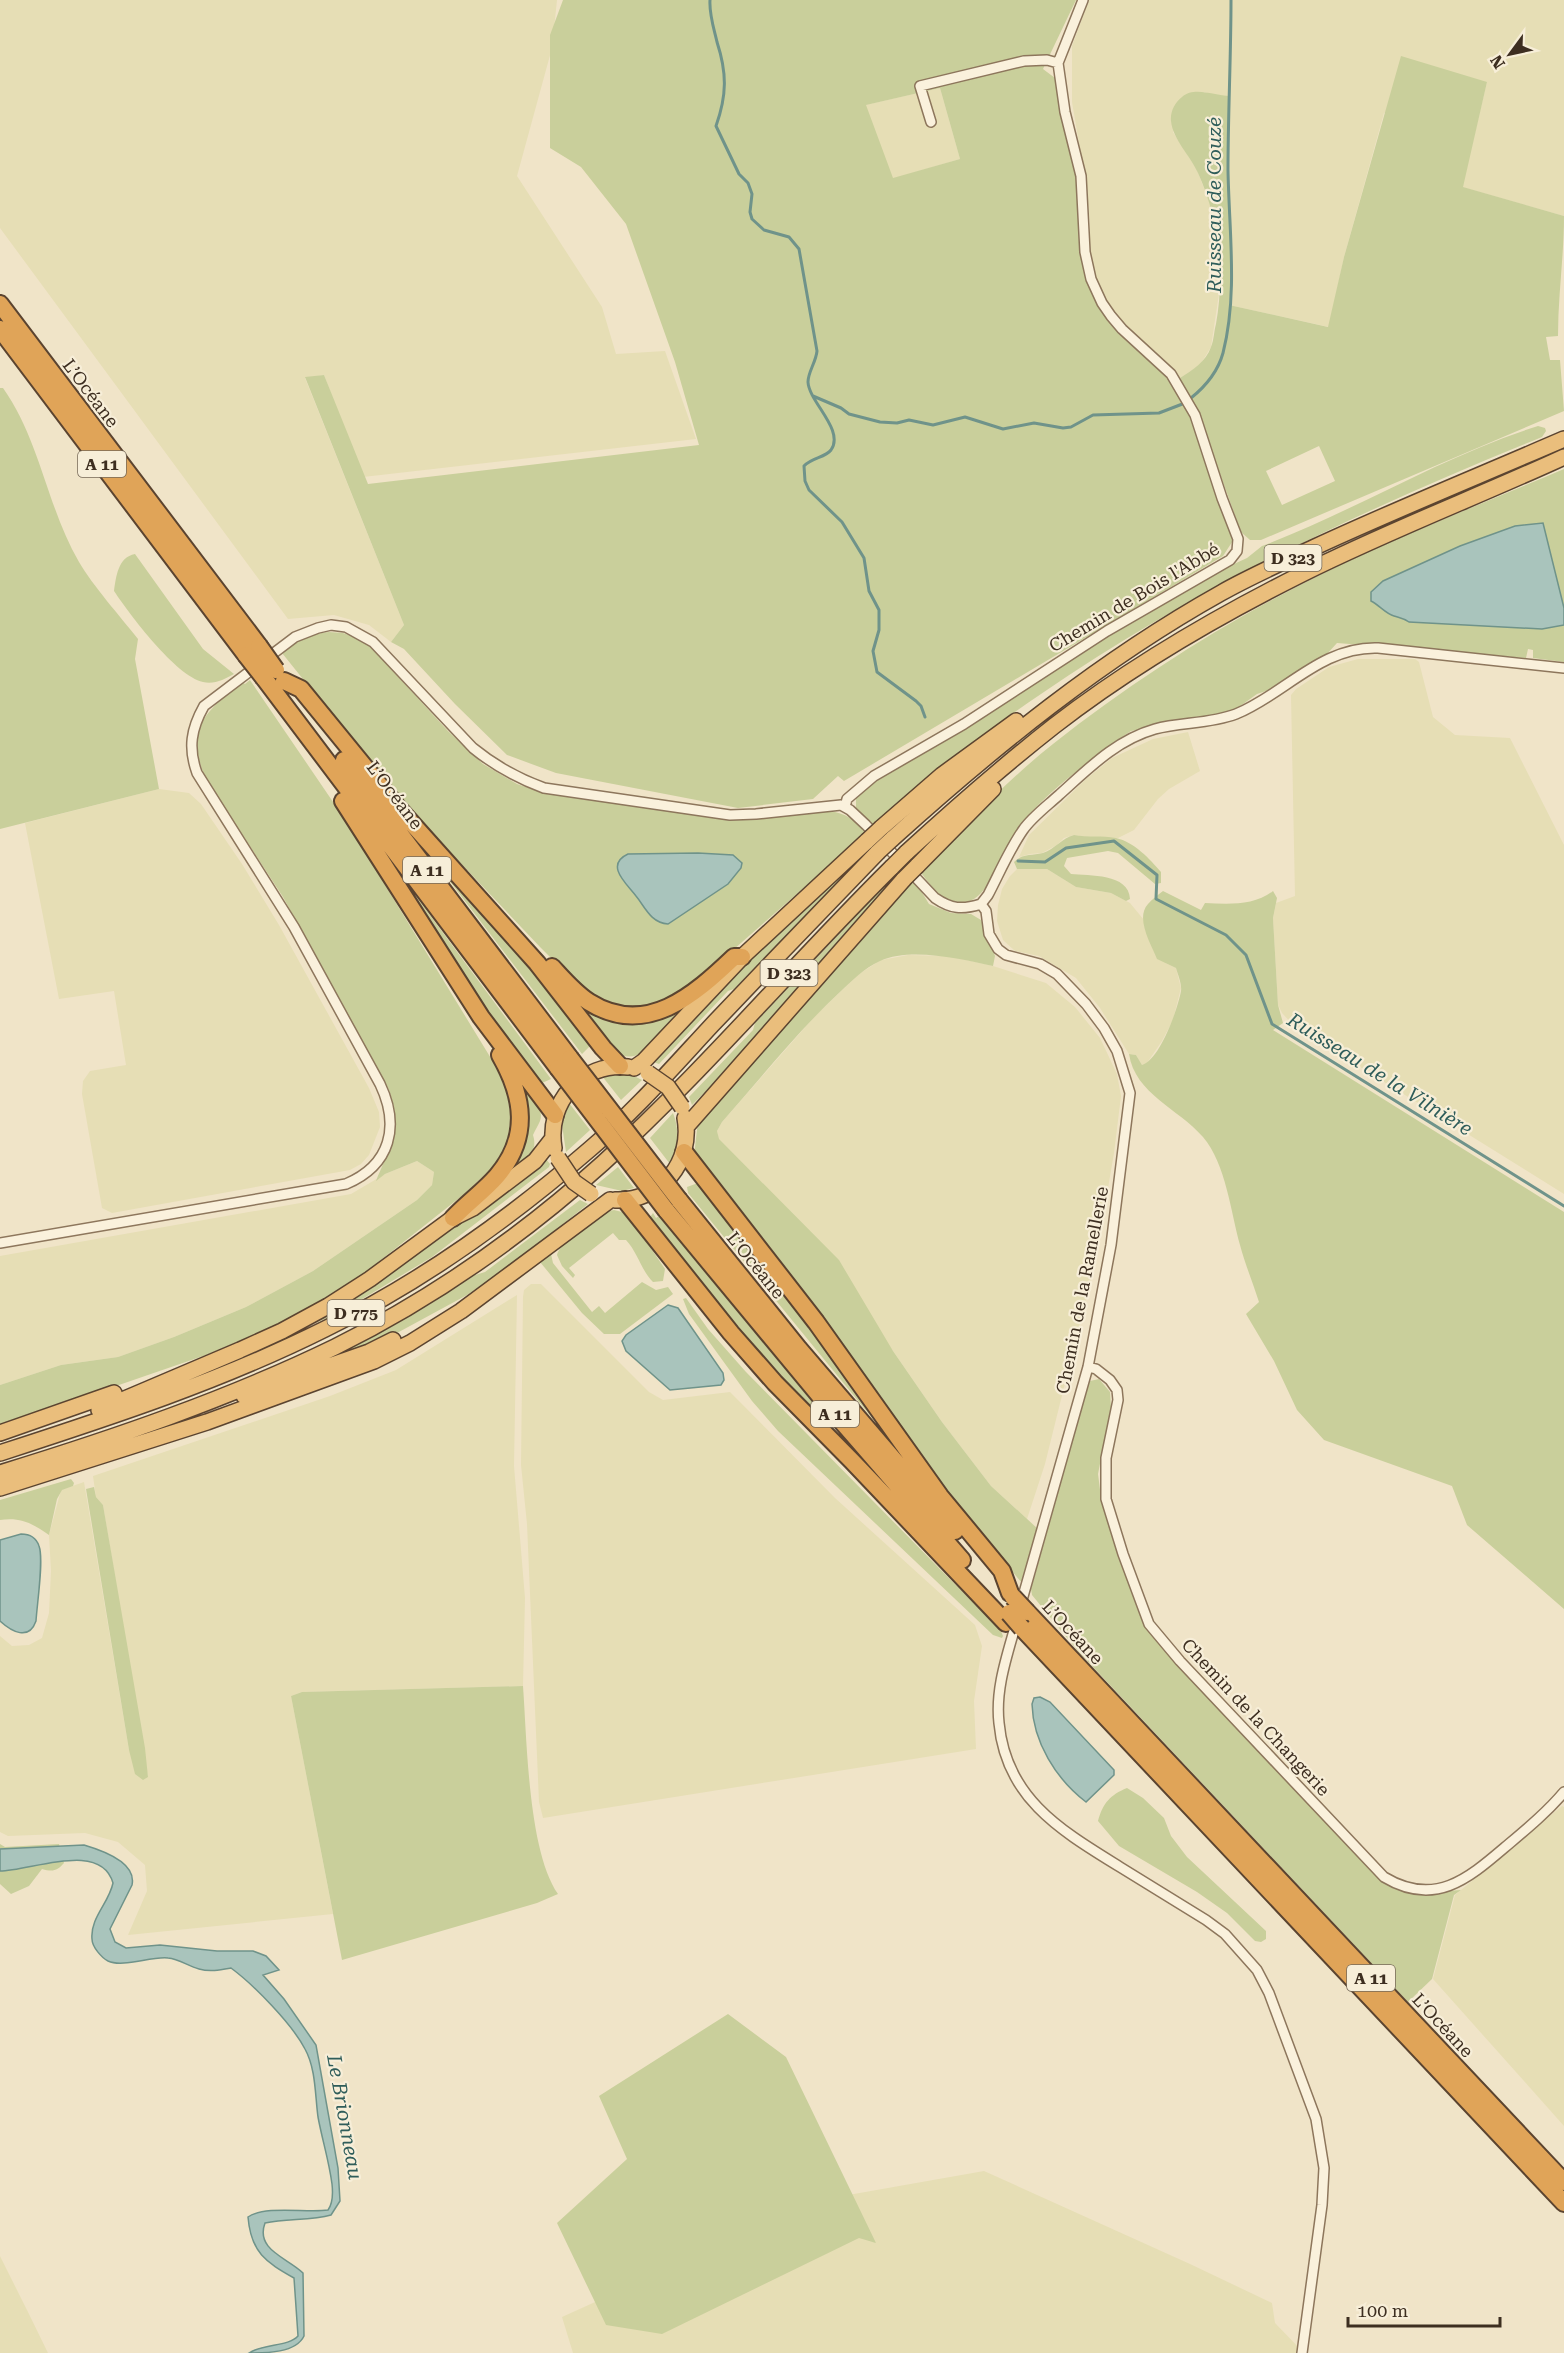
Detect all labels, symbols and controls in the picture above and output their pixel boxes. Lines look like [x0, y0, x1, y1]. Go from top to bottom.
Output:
north arrow [1480, 24, 1540, 84]
text: N [1487, 52, 1509, 72]
water label: Ruisseau de Couzé [1202, 117, 1226, 294]
street label: L’Océane [59, 355, 124, 431]
road number: A 11 [78, 451, 126, 477]
street label: Chemin de Bois l'Abbé [1045, 538, 1223, 656]
road number: D 323 [1264, 545, 1322, 571]
street label: L’Océane [363, 757, 428, 833]
road number: A 11 [403, 857, 451, 883]
road number: D 323 [760, 960, 818, 986]
water label: Ruisseau de la Vilnière [1282, 1007, 1477, 1141]
street label: Chemin de la Ramellerie [1052, 1184, 1112, 1395]
street label: L’Océane [723, 1227, 789, 1303]
road number: D 775 [328, 1300, 385, 1326]
road number: A 11 [811, 1401, 859, 1427]
street label: L’Océane [1038, 1596, 1108, 1668]
street label: Chemin de la Changerie [1178, 1634, 1334, 1800]
road number: A 11 [1347, 1965, 1395, 1991]
street label: L’Océane [1408, 1989, 1478, 2061]
water label: Le Brionneau [322, 2052, 368, 2181]
scale bar [1348, 2290, 1500, 2328]
text: 100 m [1357, 2300, 1408, 2321]

